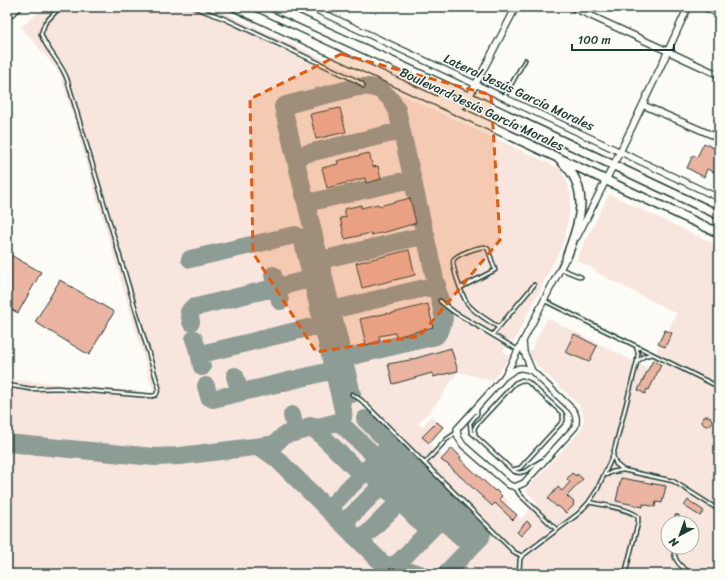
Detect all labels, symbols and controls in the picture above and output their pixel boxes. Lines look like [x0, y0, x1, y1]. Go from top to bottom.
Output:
scale bar [572, 26, 674, 52]
text: 100 m [578, 29, 611, 51]
street label: Lateral Jesús García Morales [440, 47, 599, 137]
street label: Boulevard Jesús García Morales [396, 61, 568, 157]
north arrow [660, 515, 700, 555]
text: N [664, 532, 684, 552]

